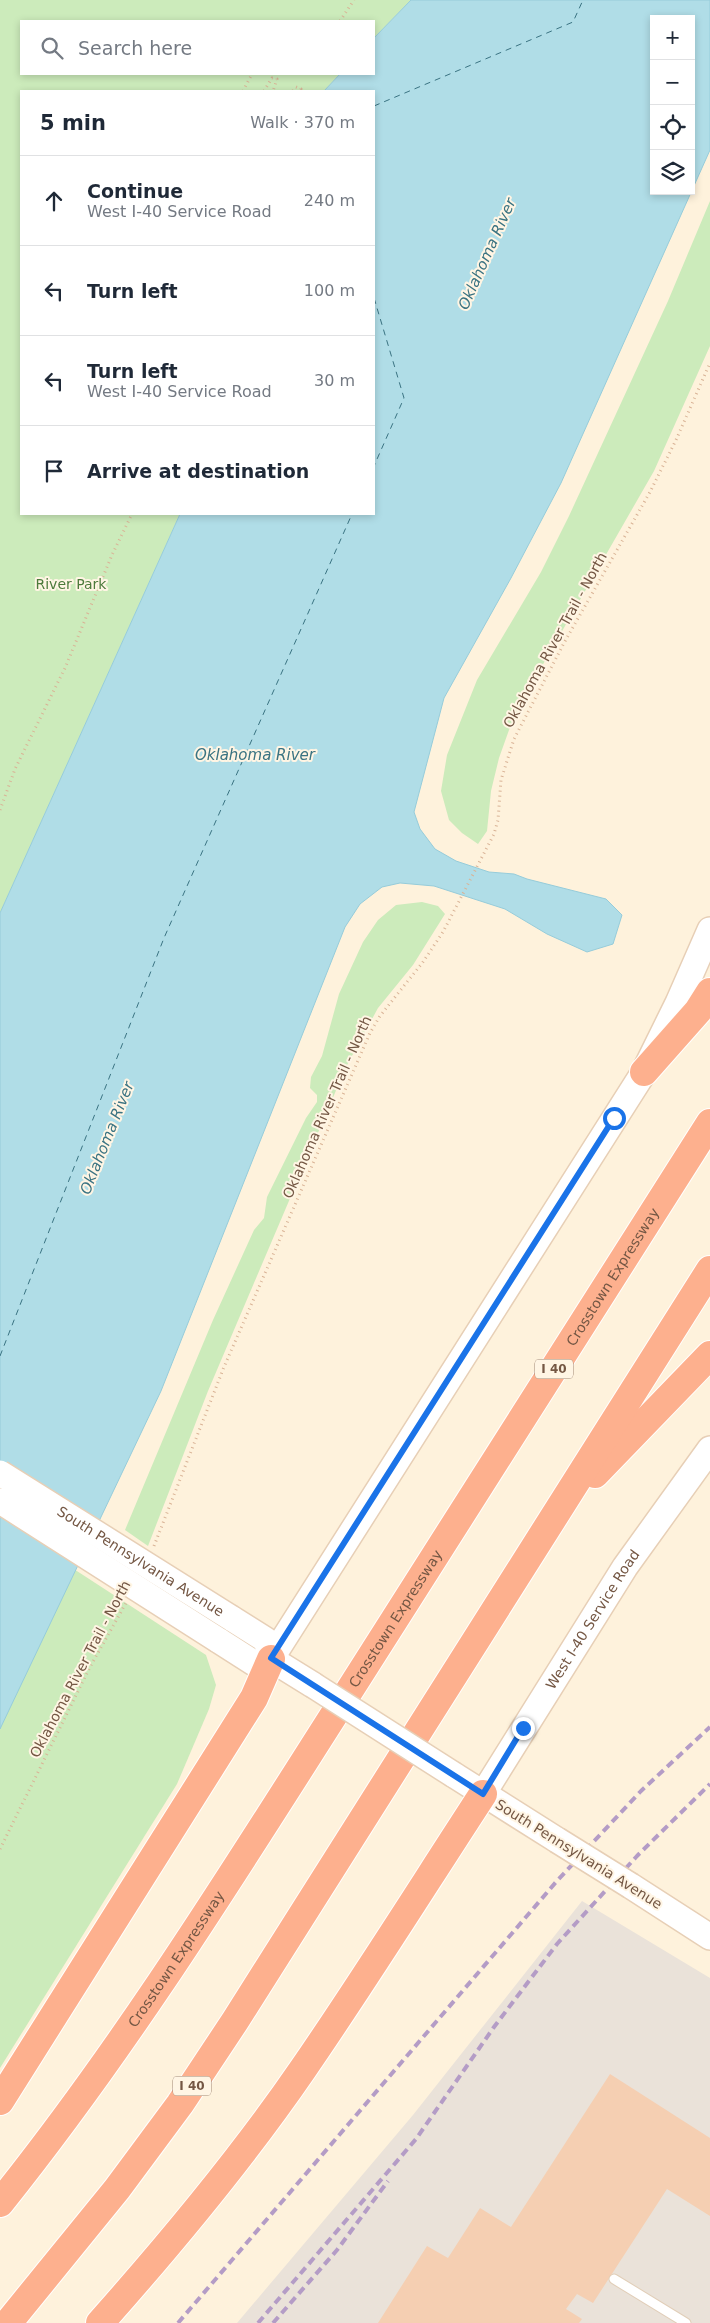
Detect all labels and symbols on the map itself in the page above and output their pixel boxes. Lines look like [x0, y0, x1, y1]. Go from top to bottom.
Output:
water label: Oklahoma River [454, 195, 520, 312]
street label: Oklahoma River Trail - North [500, 549, 610, 731]
park label: River Park [36, 576, 107, 592]
water label: Oklahoma River [195, 746, 316, 764]
street label: Oklahoma River Trail - North [279, 1013, 375, 1201]
water label: Oklahoma River [76, 1078, 138, 1197]
route start [603, 1107, 626, 1130]
street label: Crosstown Expressway [563, 1205, 662, 1349]
road number: I 40 [535, 1360, 573, 1378]
street label: South Pennsylvania Avenue [54, 1503, 227, 1620]
street label: Crosstown Expressway [346, 1547, 445, 1690]
street label: West I-40 Service Road [543, 1547, 643, 1692]
street label: Oklahoma River Trail - North [26, 1578, 134, 1760]
route end [512, 1717, 535, 1740]
street label: South Pennsylvania Avenue [493, 1796, 665, 1912]
street label: Crosstown Expressway [125, 1888, 227, 2030]
road number: I 40 [173, 2076, 211, 2096]

